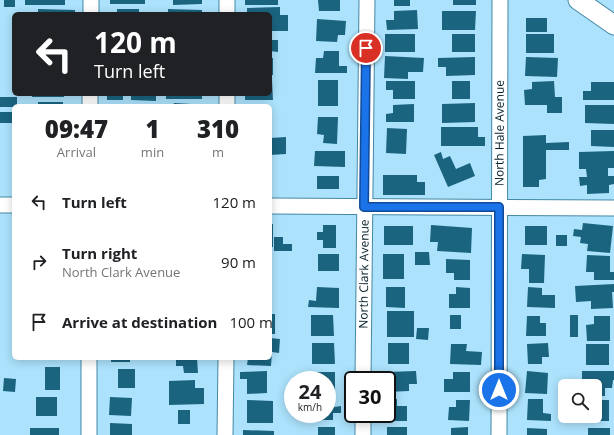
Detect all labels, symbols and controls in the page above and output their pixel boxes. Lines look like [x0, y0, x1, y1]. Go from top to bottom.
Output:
text: 120 m [94, 23, 177, 61]
icon: left [28, 28, 80, 80]
pin [349, 31, 383, 65]
icon: arrive [355, 37, 377, 59]
text: Turn left [94, 59, 165, 83]
street label: North Hale Avenue [491, 80, 508, 186]
text: 09:47 [45, 112, 108, 145]
text: 1 [145, 112, 160, 145]
text: 310 [197, 112, 239, 145]
text: Arrival [57, 143, 96, 161]
text: min [141, 143, 164, 161]
text: m [212, 143, 224, 161]
icon: left [28, 191, 50, 213]
text: Turn left [62, 192, 127, 212]
text: 120 m [212, 192, 256, 212]
street label: North Clark Avenue [355, 219, 373, 329]
text: Turn right [62, 243, 137, 263]
icon: right [28, 251, 50, 273]
text: 90 m [221, 252, 256, 272]
text: North Clark Avenue [62, 263, 180, 281]
icon: arrive [28, 311, 50, 333]
text: Arrive at destination [62, 312, 217, 332]
text: 100 m [229, 312, 273, 332]
position arrow [478, 369, 520, 411]
speed limit sign: 30 [344, 371, 396, 423]
text: 24 [299, 378, 321, 405]
map controls [558, 379, 602, 423]
button: search [558, 379, 602, 423]
text: km/h [298, 400, 322, 414]

